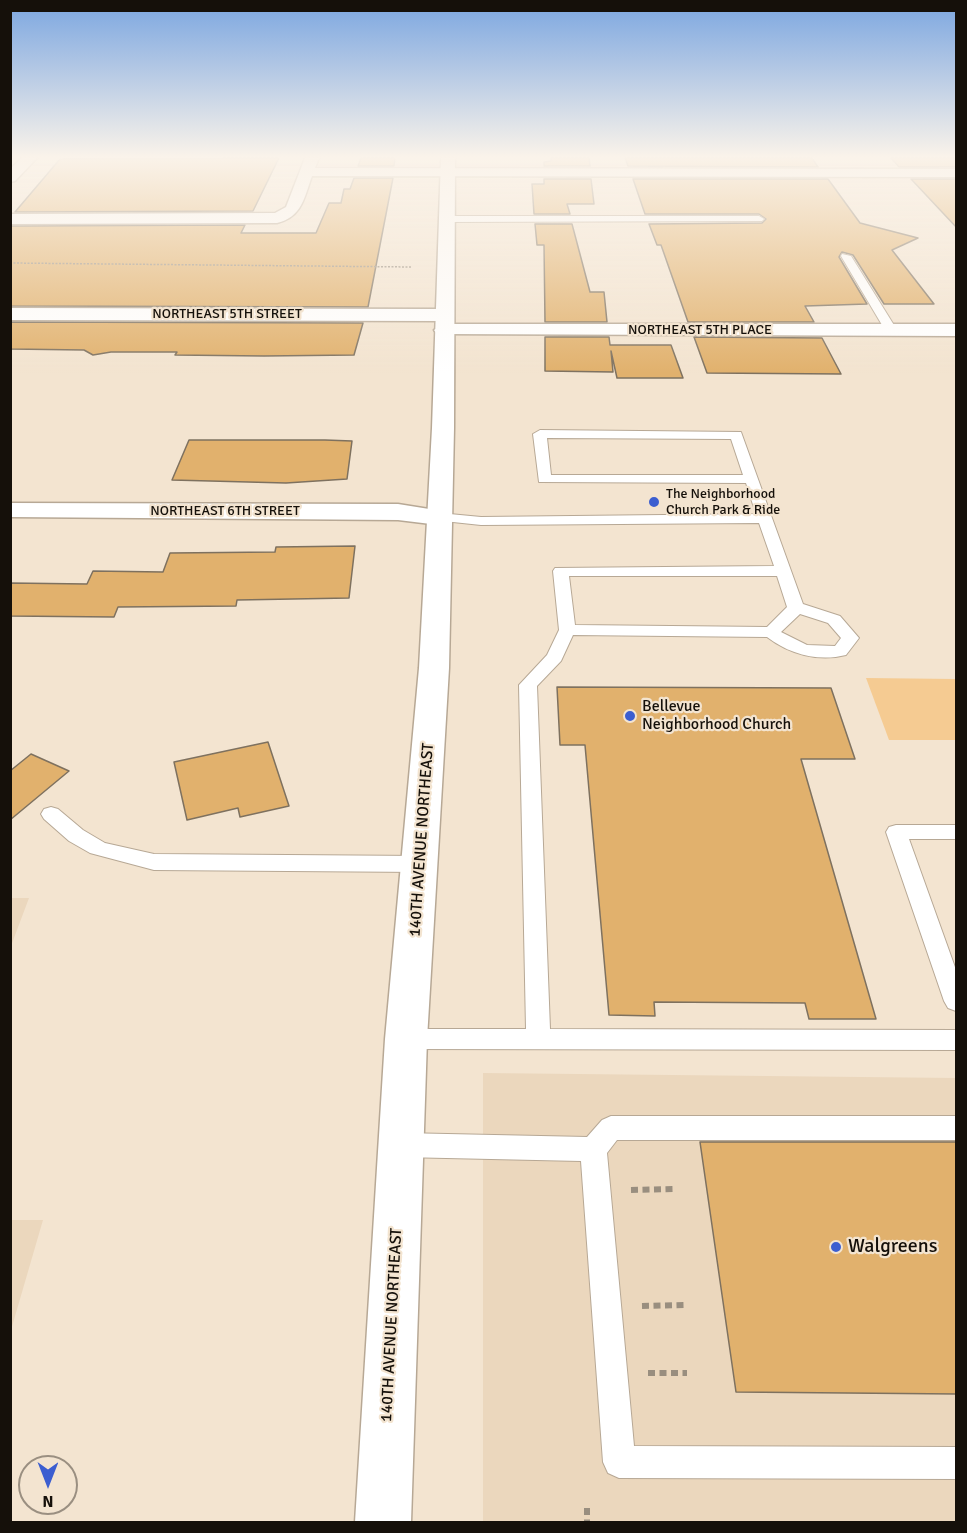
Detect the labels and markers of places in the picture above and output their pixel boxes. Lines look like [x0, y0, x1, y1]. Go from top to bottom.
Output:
place label: The Neighborhood Church Park & Ride [666, 486, 780, 518]
marker: The Neighborhood Church Park & Ride [647, 495, 661, 509]
place label: Bellevue Neighborhood Church [642, 697, 791, 735]
marker: Bellevue Neighborhood Church [623, 709, 637, 723]
place label: Walgreens [848, 1235, 937, 1259]
marker: Walgreens [829, 1240, 843, 1254]

